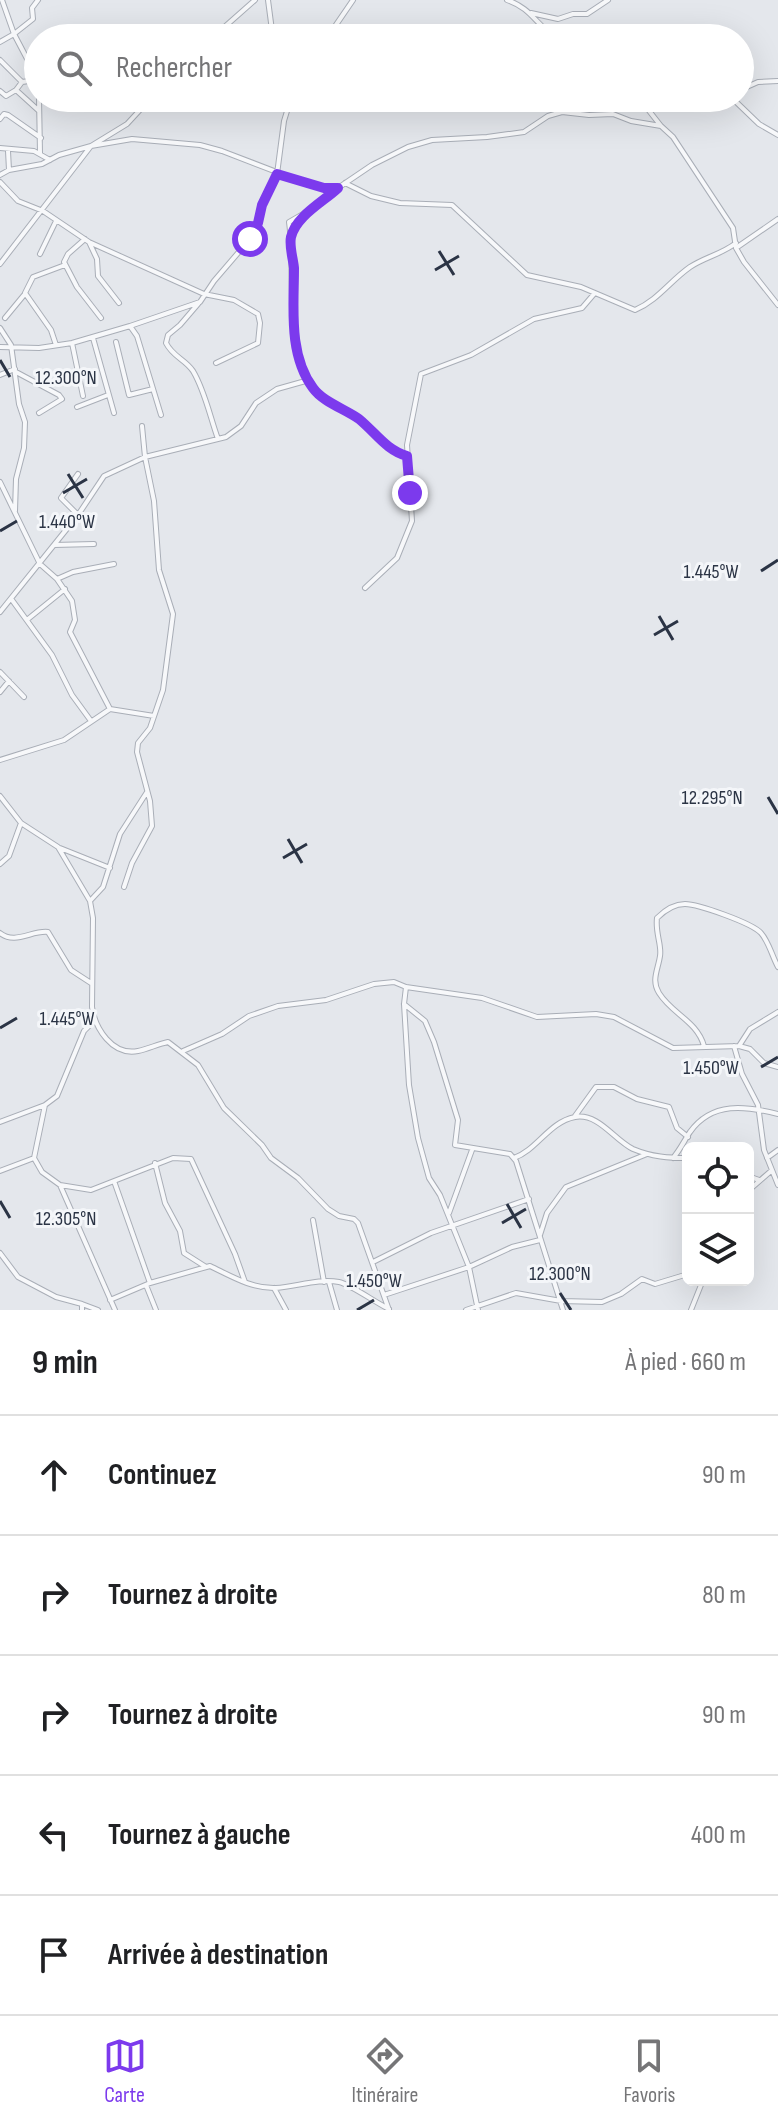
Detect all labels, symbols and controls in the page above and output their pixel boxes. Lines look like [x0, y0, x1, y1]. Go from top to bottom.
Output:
search box [24, 24, 754, 112]
icon: search [52, 46, 96, 90]
text: Rechercher [116, 50, 232, 86]
route start [232, 221, 268, 257]
text: 12.300°N [35, 366, 97, 390]
route end [392, 475, 428, 511]
text: 1.440°W [39, 510, 95, 534]
text: 1.445°W [683, 560, 739, 584]
text: 12.295°N [681, 786, 743, 810]
text: 1.445°W [39, 1007, 95, 1031]
text: 1.450°W [683, 1056, 739, 1080]
map controls [682, 1142, 754, 1286]
button: locate [682, 1142, 754, 1214]
text: 12.305°N [36, 1207, 96, 1231]
button: layers [682, 1214, 754, 1286]
text: 12.300°N [529, 1262, 591, 1286]
text: 1.450°W [346, 1269, 402, 1293]
text: 9 min [32, 1342, 98, 1383]
text: À pied · 660 m [625, 1347, 746, 1378]
icon: ahead [32, 1453, 76, 1497]
text: Continuez [108, 1457, 217, 1493]
text: 90 m [702, 1460, 746, 1491]
icon: right [32, 1573, 76, 1617]
text: Tournez à droite [108, 1577, 278, 1613]
text: 80 m [702, 1580, 746, 1611]
icon: right [32, 1693, 76, 1737]
text: Tournez à droite [108, 1697, 278, 1733]
text: 90 m [702, 1700, 746, 1731]
icon: left [32, 1813, 76, 1857]
text: Tournez à gauche [108, 1817, 291, 1853]
text: 400 m [691, 1820, 746, 1851]
icon: arrive [32, 1933, 76, 1977]
text: Arrivée à destination [108, 1937, 328, 1973]
tab: Carte [103, 2034, 147, 2109]
tab: Itinéraire [352, 2034, 418, 2109]
tab: Favoris [623, 2034, 675, 2109]

